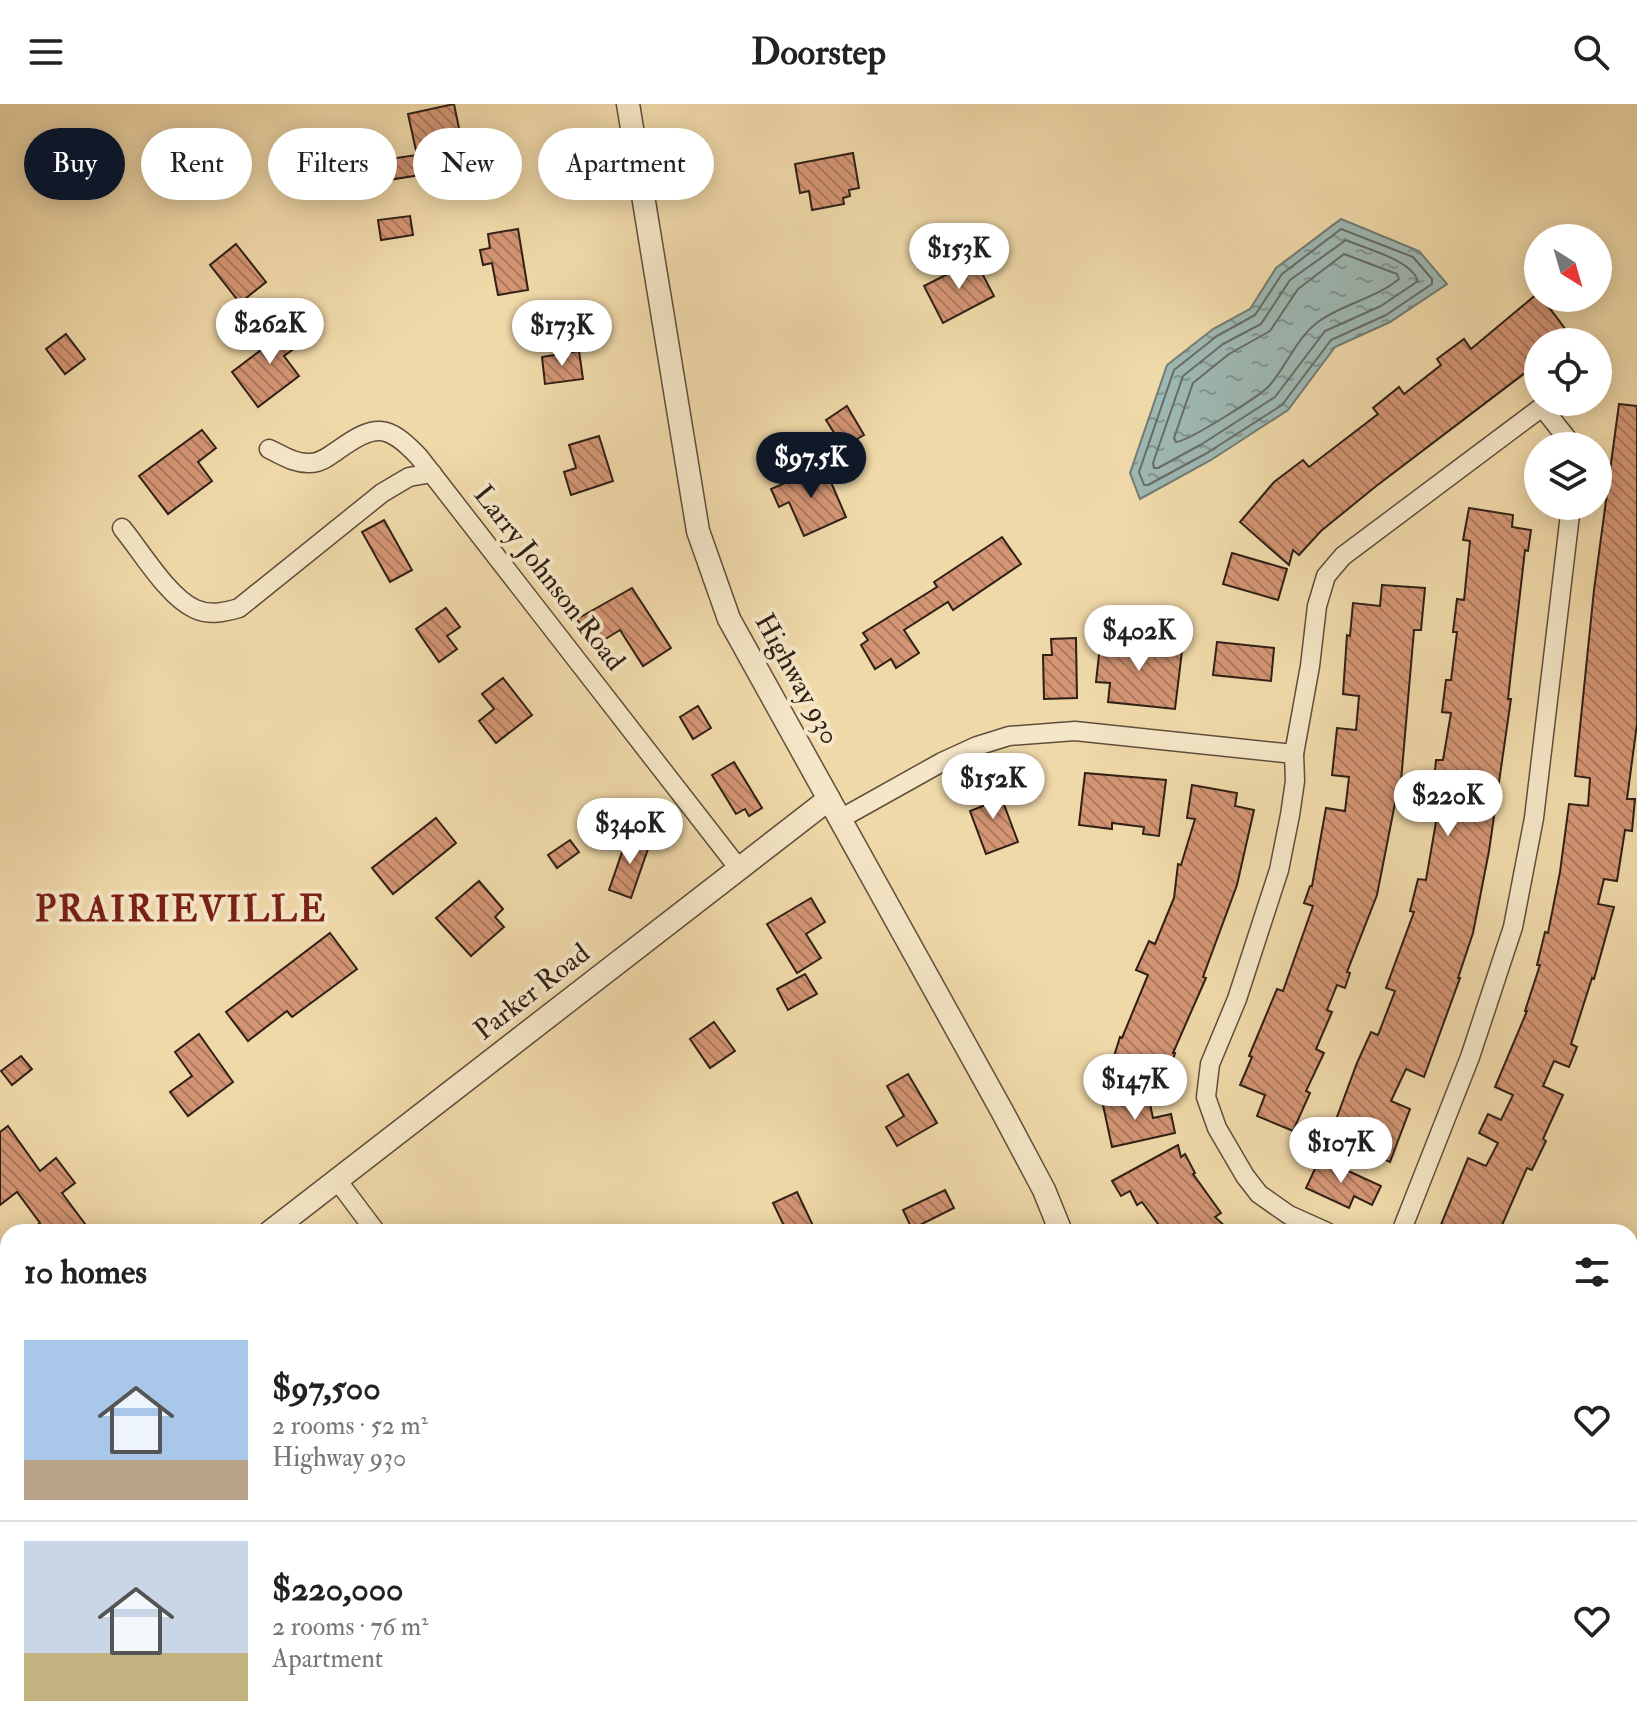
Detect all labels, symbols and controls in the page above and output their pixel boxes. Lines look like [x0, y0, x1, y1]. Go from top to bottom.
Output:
icon: menu [24, 30, 68, 74]
text: Doorstep [751, 30, 886, 75]
icon: search [1569, 30, 1613, 74]
chip: Buy [24, 128, 125, 200]
chip: Rent [141, 128, 252, 200]
chip: Filters [268, 128, 397, 200]
chip: New [413, 128, 522, 200]
chip: Apartment [538, 128, 714, 200]
pin: $153K [903, 223, 1015, 291]
north arrow [1524, 224, 1612, 312]
map controls [1524, 224, 1612, 520]
text: $153K [927, 233, 991, 265]
pin: $262K [214, 298, 326, 366]
pin: $173K [506, 300, 618, 368]
text: $262K [234, 308, 306, 340]
text: $173K [530, 310, 594, 342]
button: locate [1524, 328, 1612, 416]
pin: $97.5K [746, 432, 876, 500]
button: layers [1524, 432, 1612, 520]
text: $97.5K [774, 442, 848, 474]
street label: Larry Johnson Road [466, 478, 633, 678]
pin: $402K [1083, 605, 1195, 673]
street label: Highway 930 [747, 607, 847, 751]
text: $402K [1102, 615, 1176, 647]
pin: $152K [937, 753, 1049, 821]
text: $152K [960, 763, 1026, 795]
pin: $220K [1392, 770, 1504, 838]
text: $220K [1412, 780, 1484, 812]
pin: $340K [574, 798, 686, 866]
text: $340K [595, 808, 665, 840]
district label: PRAIRIEVILLE [35, 887, 327, 932]
street label: Parker Road [467, 936, 597, 1048]
pin: $147K [1079, 1054, 1191, 1122]
text: $147K [1101, 1064, 1169, 1096]
pin: $107K [1285, 1117, 1397, 1185]
text: $107K [1307, 1127, 1375, 1159]
icon: filters [1570, 1250, 1614, 1294]
text: 10 homes [24, 1251, 147, 1294]
text: $97,500 [272, 1367, 381, 1410]
icon: home [88, 1372, 184, 1468]
icon: heart [1570, 1398, 1614, 1442]
text: 2 rooms · 52 m² [272, 1410, 428, 1442]
text: Highway 930 [272, 1442, 406, 1474]
text: $220,000 [272, 1568, 404, 1611]
icon: home [88, 1573, 184, 1669]
icon: heart [1570, 1599, 1614, 1643]
text: 2 rooms · 76 m² [272, 1611, 428, 1643]
text: Apartment [272, 1643, 383, 1675]

